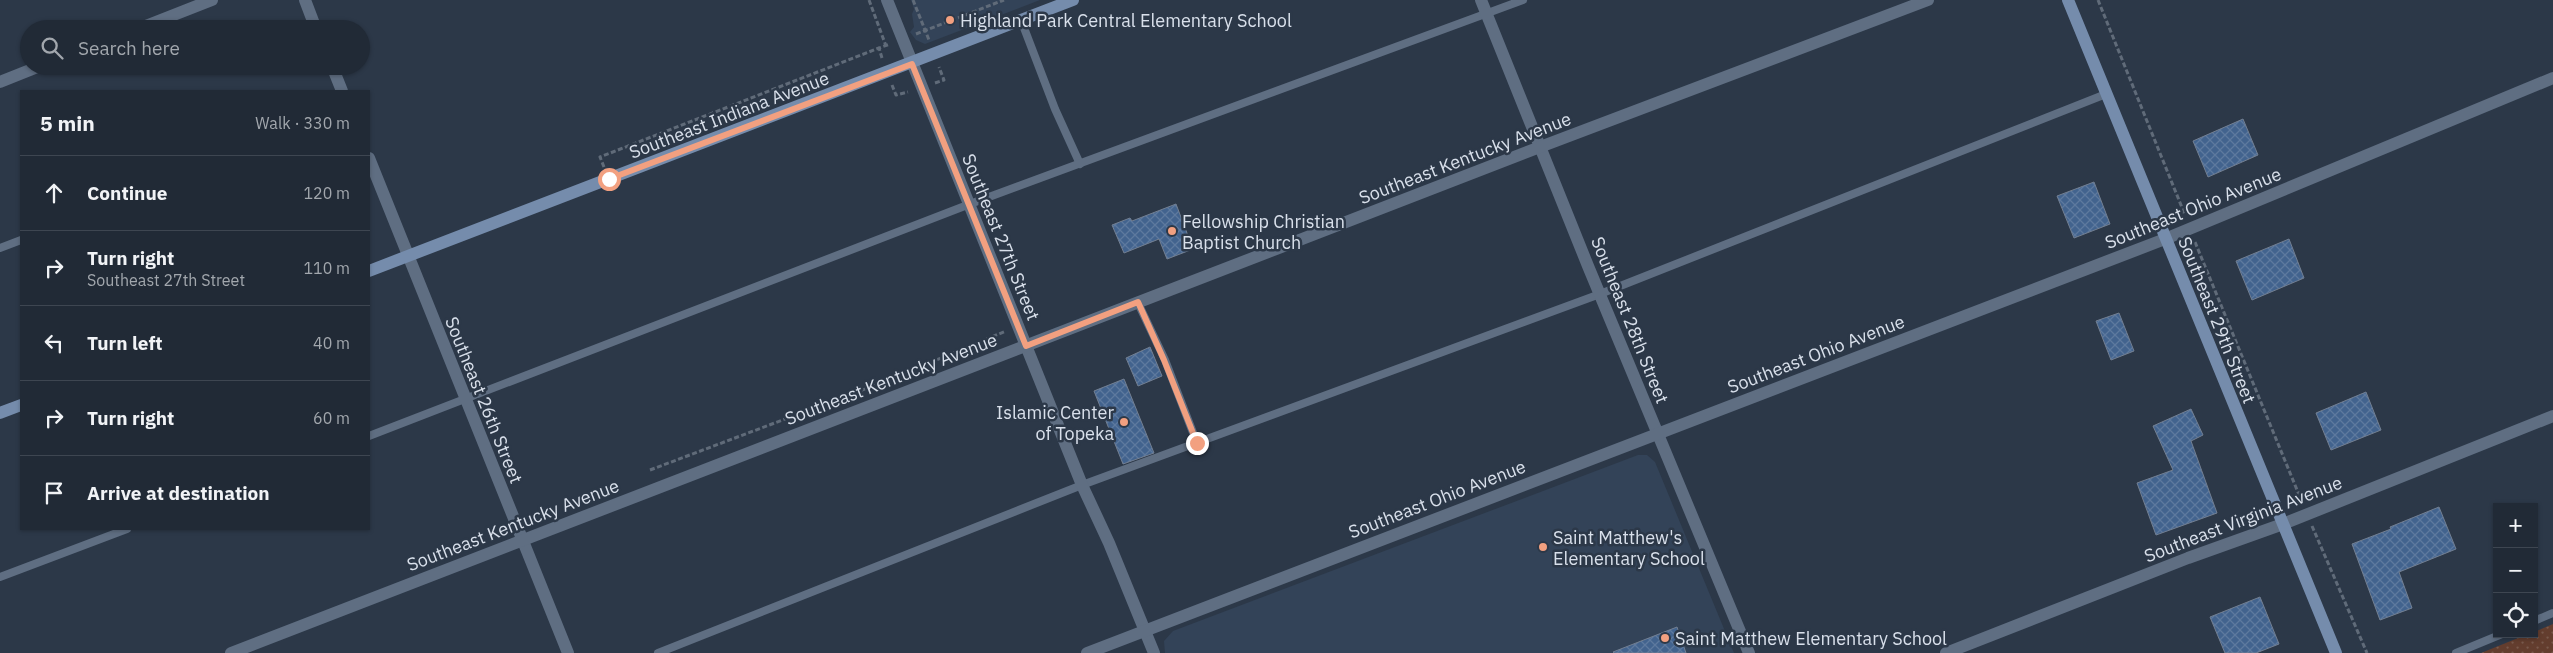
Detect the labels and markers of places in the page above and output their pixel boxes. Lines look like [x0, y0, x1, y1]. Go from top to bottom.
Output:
place label: Highland Park Central Elementary School [960, 9, 1292, 32]
marker: Highland Park Central Elementary School [944, 14, 956, 26]
place label: Fellowship Christian Baptist Church [1182, 210, 1345, 254]
marker: Fellowship Christian Baptist Church [1166, 225, 1178, 237]
place label: Islamic Center of Topeka [996, 401, 1114, 445]
marker: Islamic Center of Topeka [1118, 416, 1130, 428]
place label: Saint Matthew's Elementary School [1553, 526, 1705, 570]
marker: Saint Matthew's Elementary School [1537, 541, 1549, 553]
place label: Saint Matthew Elementary School [1675, 627, 1947, 650]
marker: Saint Matthew Elementary School [1659, 632, 1671, 644]

